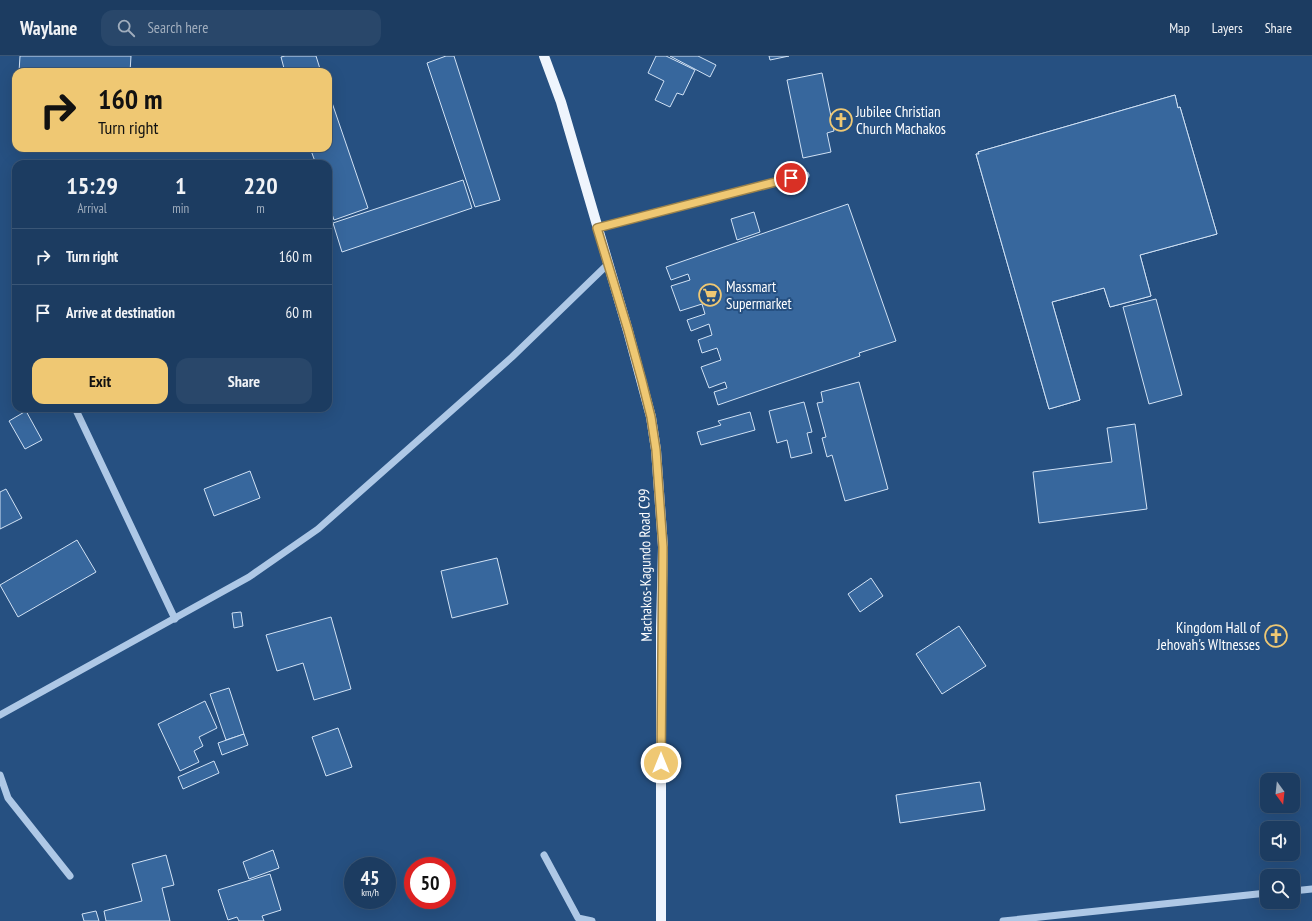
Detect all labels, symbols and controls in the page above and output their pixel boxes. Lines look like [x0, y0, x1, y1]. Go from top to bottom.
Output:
search box [101, 10, 381, 46]
text: Waylane [20, 16, 77, 40]
icon: search [115, 17, 137, 39]
text: Search here [147, 18, 208, 37]
text: Map [1169, 19, 1190, 37]
text: Layers [1212, 19, 1243, 37]
text: Share [1265, 19, 1292, 37]
text: 160 m [98, 80, 162, 117]
icon: right [32, 84, 84, 136]
place label: Jubilee Christian Church Machakos [855, 102, 946, 138]
church icon: Jubilee Christian Church Machakos [828, 107, 854, 133]
text: Turn right [98, 116, 158, 139]
pin [774, 161, 808, 195]
icon: arrive [780, 167, 802, 189]
text: 15:29 [66, 170, 118, 201]
text: 1 [175, 170, 186, 201]
text: 220 [243, 170, 278, 201]
text: Arrival [77, 200, 107, 217]
text: min [172, 200, 189, 217]
text: m [256, 200, 265, 217]
icon: right [32, 246, 54, 268]
text: Turn right [66, 247, 118, 266]
text: 160 m [279, 247, 312, 266]
place label: Massmart Supermarket [726, 277, 792, 313]
supermarket icon: Massmart Supermarket [697, 282, 723, 308]
icon: arrive [32, 302, 54, 324]
text: Arrive at destination [66, 303, 175, 322]
text: 60 m [286, 303, 312, 322]
button: Exit [32, 358, 168, 404]
button: Share [176, 358, 312, 404]
street label: Machakos-Kagundo Road C99 [634, 488, 656, 642]
place label: Kingdom Hall of Jehovah's WItnesses [1156, 618, 1261, 654]
church icon: Kingdom Hall of Jehovah's WItnesses [1263, 623, 1289, 649]
position arrow [640, 742, 682, 784]
north arrow [1260, 773, 1300, 813]
map controls [1260, 773, 1300, 909]
button: sound [1260, 821, 1300, 861]
speed limit sign: 50 [404, 857, 456, 909]
text: 45 [360, 865, 380, 891]
button: search [1260, 869, 1300, 909]
text: km/h [361, 886, 379, 899]

